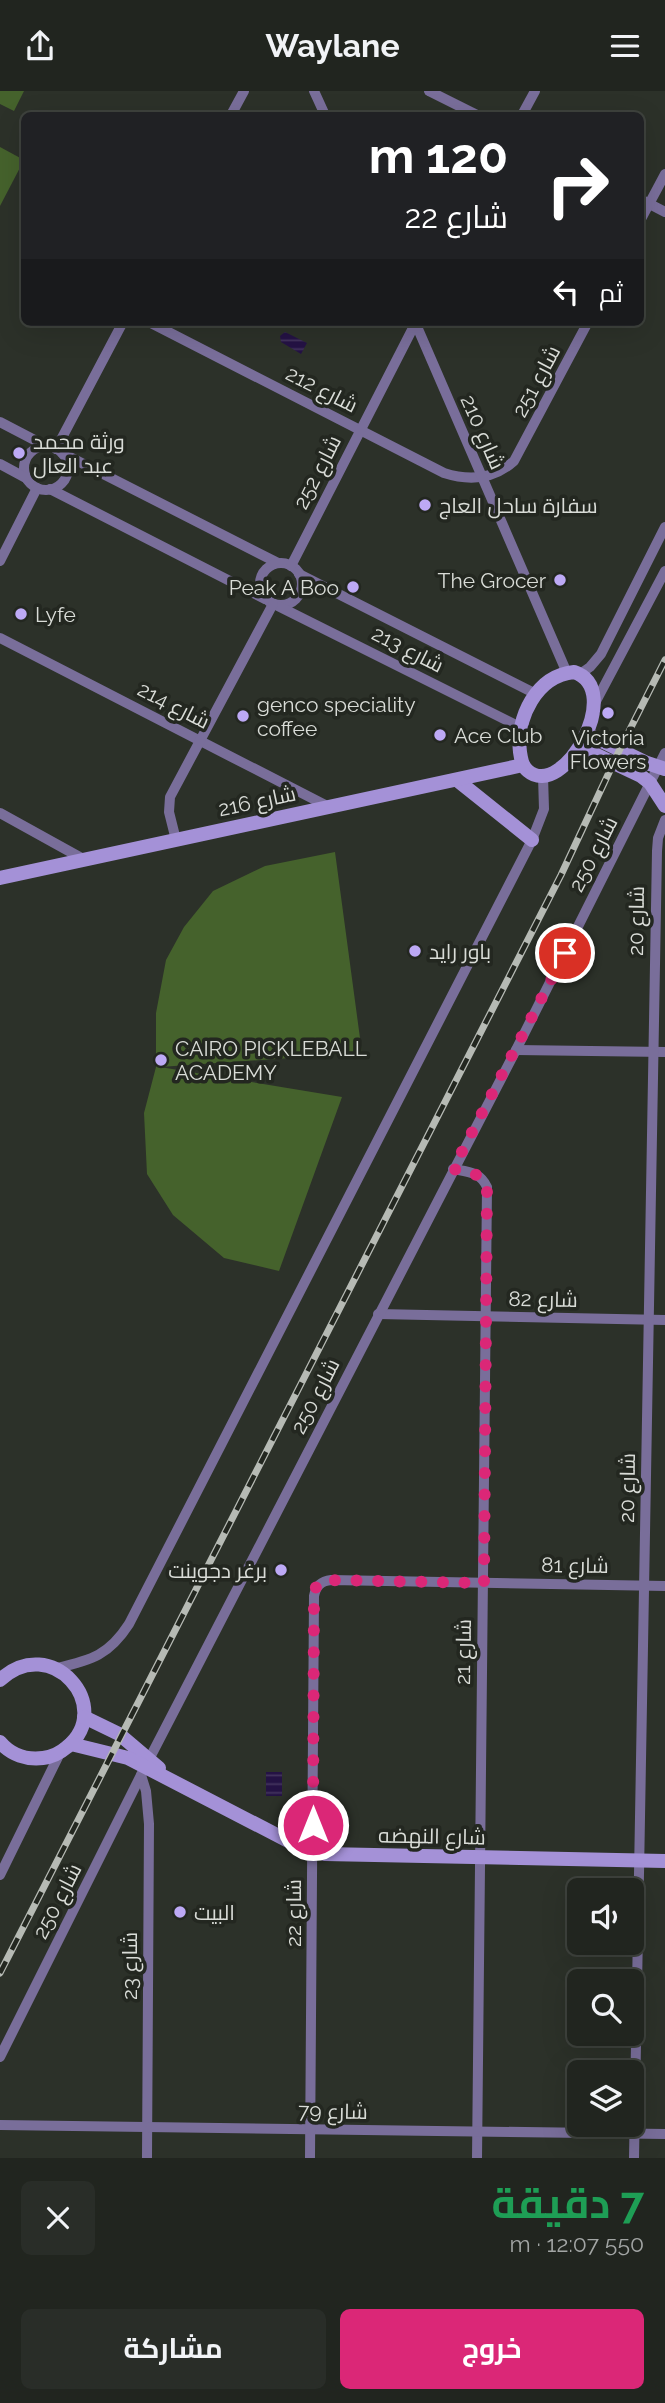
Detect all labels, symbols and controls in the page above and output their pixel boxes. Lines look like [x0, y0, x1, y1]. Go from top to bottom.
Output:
icon: share [21, 27, 59, 65]
text: Waylane [265, 27, 400, 64]
icon: menu [606, 27, 644, 65]
text: 120 m [369, 127, 508, 184]
icon: right [532, 140, 623, 231]
text: شارع 22 [404, 198, 508, 235]
icon: left [547, 273, 585, 311]
text: ثم [599, 278, 623, 308]
street label: شارع 251 [507, 341, 567, 422]
street label: شارع 212 [281, 360, 362, 419]
street label: شارع 210 [454, 391, 510, 474]
place label: ورثة محمد عبد العال [33, 429, 125, 479]
street label: شارع 252 [288, 431, 348, 514]
marker: ورثة محمد عبد العال [11, 445, 27, 461]
place label: سفارة ساحل العاج [439, 493, 598, 520]
marker: سفارة ساحل العاج [417, 497, 433, 513]
place label: The Grocer [438, 568, 547, 593]
marker: The Grocer [552, 572, 568, 588]
place label: Peak A Boo [229, 575, 339, 600]
marker: Peak A Boo [345, 579, 361, 595]
place label: Lyfe [35, 602, 76, 627]
marker: Lyfe [13, 606, 29, 622]
street label: شارع 213 [367, 620, 448, 679]
street label: شارع 214 [133, 676, 214, 736]
place label: genco speciality coffee [257, 692, 416, 741]
marker: Victoria Flowers [600, 705, 616, 721]
marker: genco speciality coffee [235, 708, 251, 724]
place label: Ace Club [454, 723, 543, 748]
place label: Victoria Flowers [570, 725, 646, 774]
marker: Ace Club [432, 727, 448, 743]
street label: شارع 216 [216, 781, 298, 823]
street label: شارع 250 [563, 812, 624, 897]
street label: شارع 20 [623, 886, 651, 956]
pin [535, 923, 595, 983]
icon: arrive [546, 934, 584, 972]
place label: باور رايد [429, 939, 491, 964]
marker: باور رايد [407, 943, 423, 959]
place label: CAIRO PICKLEBALL ACADEMY [175, 1036, 367, 1085]
marker: CAIRO PICKLEBALL ACADEMY [153, 1052, 169, 1068]
street label: شارع 82 [508, 1286, 578, 1314]
street label: شارع 250 [285, 1354, 346, 1439]
street label: شارع 20 [614, 1453, 642, 1523]
street label: شارع 81 [541, 1552, 609, 1580]
place label: برغر دجوينت [168, 1558, 267, 1583]
marker: برغر دجوينت [273, 1562, 289, 1578]
street label: شارع 21 [450, 1619, 478, 1685]
position arrow [276, 1788, 350, 1862]
street label: شارع النهضه [378, 1823, 486, 1851]
street label: شارع 250 [27, 1859, 88, 1944]
map controls [567, 1878, 644, 2137]
button: sound [567, 1878, 644, 1955]
street label: شارع 22 [281, 1879, 308, 1947]
place label: البيت [194, 1900, 235, 1925]
marker: البيت [172, 1904, 188, 1920]
street label: شارع 23 [117, 1932, 144, 2000]
button: search [567, 1969, 644, 2046]
button: layers [567, 2060, 644, 2137]
street label: شارع 79 [298, 2098, 368, 2126]
text: 7 دقيقة [492, 2179, 644, 2228]
button: close [21, 2181, 95, 2255]
text: 550 m · 12:07 [509, 2230, 644, 2257]
button: مشاركة [21, 2309, 326, 2389]
button: خروج [340, 2309, 644, 2389]

